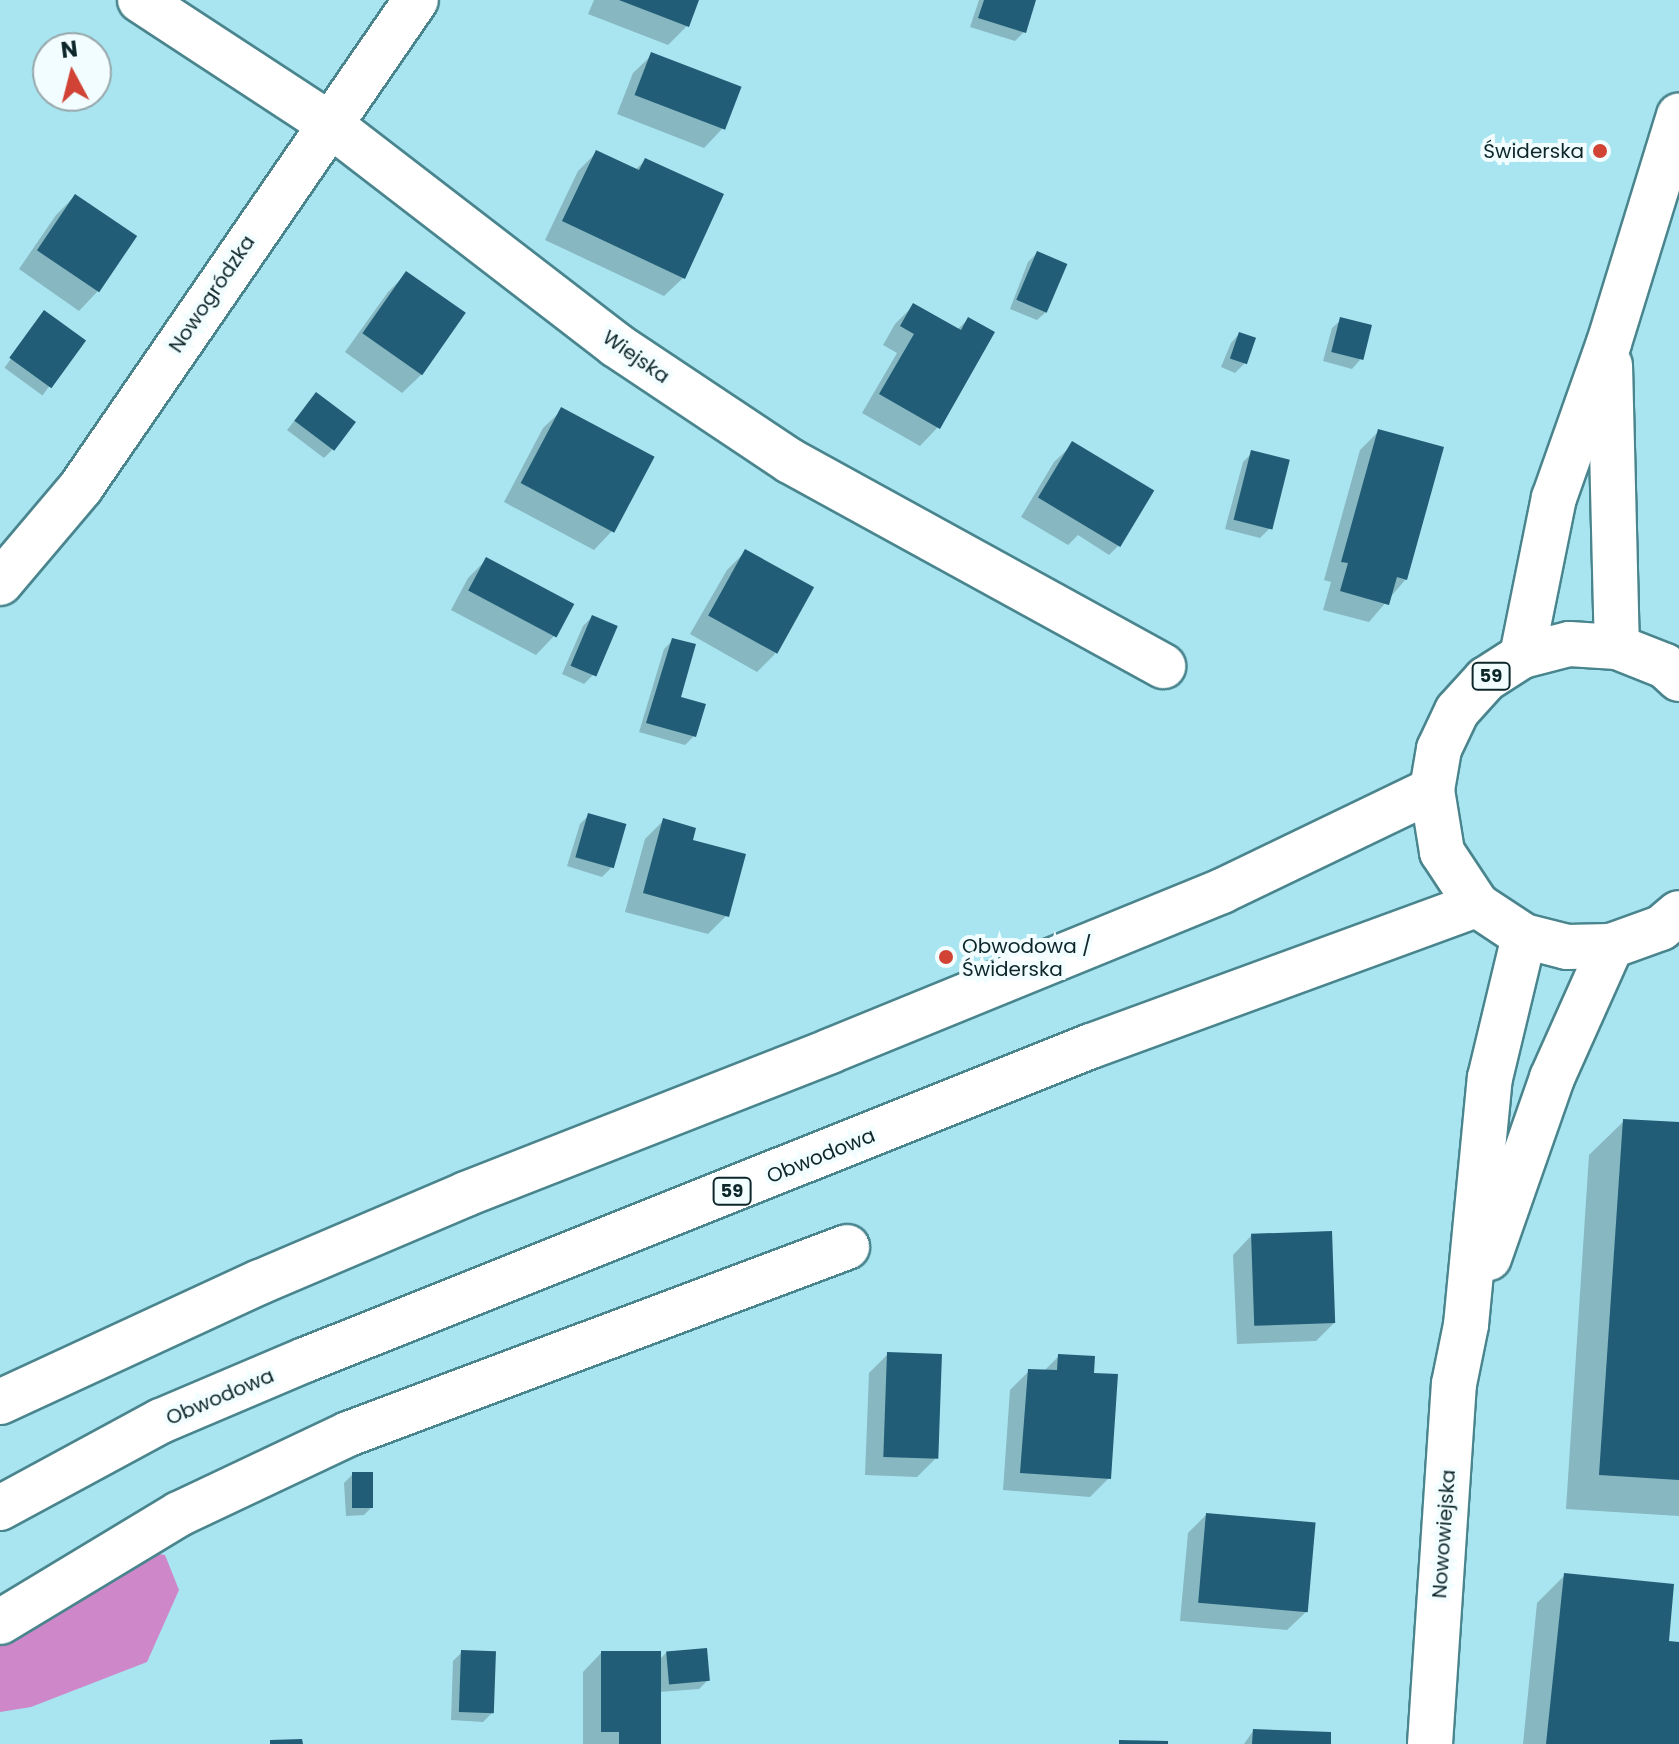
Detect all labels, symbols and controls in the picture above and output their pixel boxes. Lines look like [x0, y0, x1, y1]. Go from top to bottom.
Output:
north arrow [32, 32, 112, 112]
text: N [59, 33, 79, 66]
place label: Świderska [1483, 139, 1584, 163]
marker: Świderska [1591, 142, 1609, 160]
street label: Nowogródzka [164, 231, 260, 357]
street label: Wiejska [598, 325, 674, 389]
road number: 59 [1471, 662, 1511, 690]
place label: Obwodowa / Świderska [962, 934, 1092, 981]
marker: Obwodowa / Świderska [937, 948, 955, 966]
street label: Obwodowa [763, 1123, 879, 1189]
road number: 59 [712, 1177, 752, 1205]
street label: Obwodowa [163, 1364, 277, 1430]
street label: Nowowiejska [1428, 1469, 1460, 1599]

